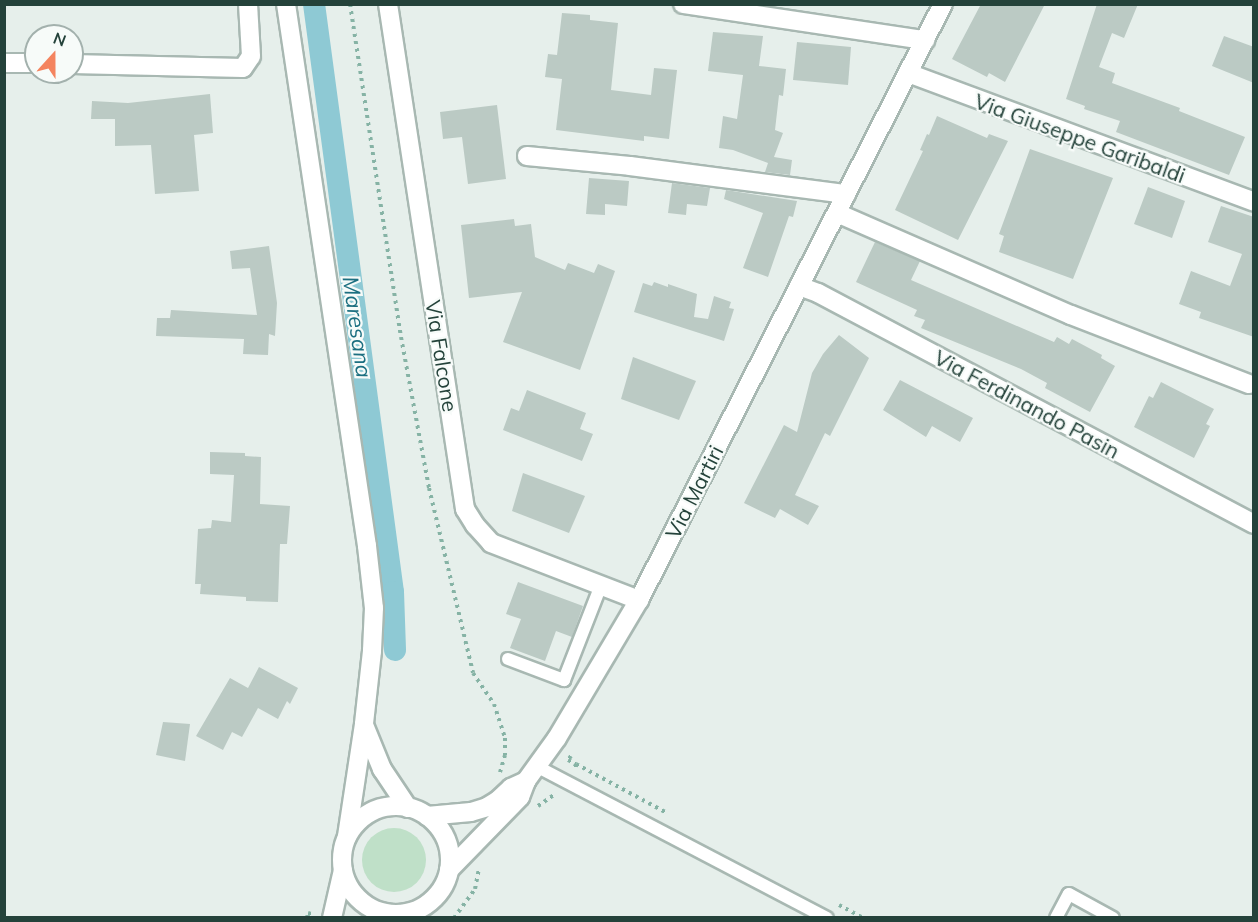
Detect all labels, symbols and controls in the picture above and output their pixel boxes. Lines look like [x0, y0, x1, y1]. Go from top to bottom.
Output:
north arrow [24, 24, 84, 84]
text: N [51, 28, 69, 51]
street label: Via Giuseppe Garibaldi [971, 88, 1189, 188]
water label: Maresana [337, 275, 377, 379]
street label: Via Falcone [421, 298, 463, 414]
street label: Via Ferdinando Pasin [930, 344, 1124, 464]
street label: Via Martiri [660, 441, 728, 543]

